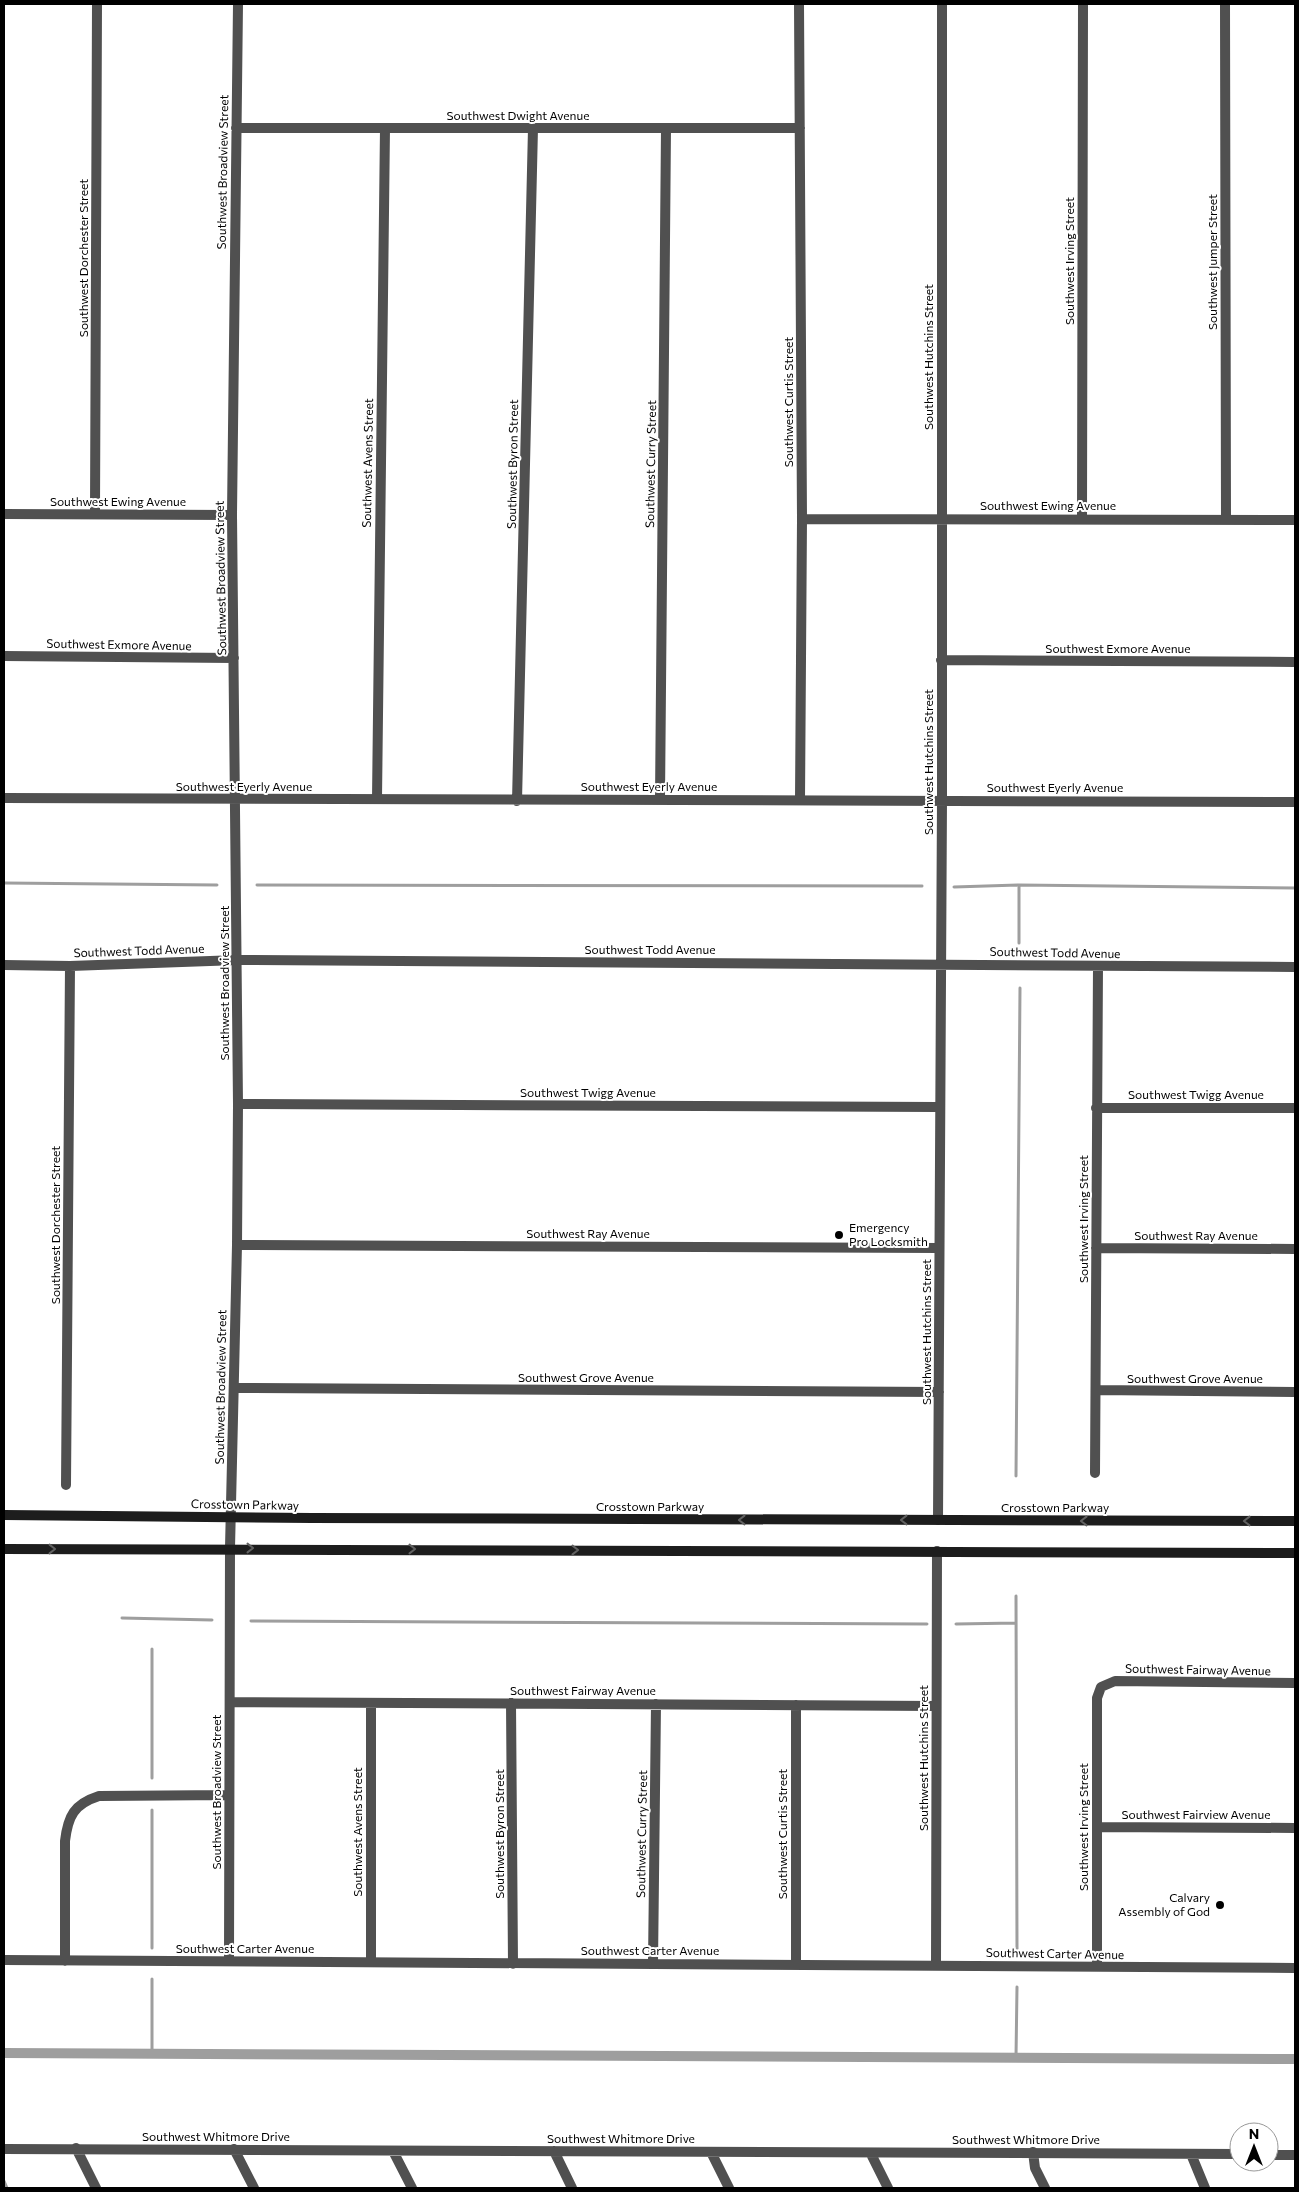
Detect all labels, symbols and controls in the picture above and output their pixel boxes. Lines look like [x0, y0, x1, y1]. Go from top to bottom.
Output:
street label: Southwest Broadview Street [214, 94, 230, 250]
street label: Southwest Dwight Avenue [446, 108, 590, 122]
street label: Southwest Dorchester Street [76, 179, 90, 337]
street label: Southwest Jumper Street [1205, 194, 1220, 330]
street label: Southwest Irving Street [1062, 197, 1076, 325]
street label: Southwest Hutchins Street [921, 284, 935, 430]
street label: Southwest Curtis Street [781, 337, 795, 467]
street label: Southwest Avens Street [359, 398, 375, 528]
street label: Southwest Byron Street [504, 399, 520, 529]
street label: Southwest Curry Street [642, 400, 658, 528]
street label: Southwest Ewing Avenue [50, 494, 186, 508]
street label: Southwest Ewing Avenue [980, 498, 1116, 512]
street label: Southwest Broadview Street [212, 500, 228, 656]
street label: Southwest Exmore Avenue [46, 636, 192, 652]
street label: Southwest Exmore Avenue [1045, 641, 1191, 655]
street label: Southwest Hutchins Street [921, 689, 935, 835]
street label: Southwest Eyerly Avenue [176, 779, 312, 793]
street label: Southwest Eyerly Avenue [581, 779, 717, 793]
street label: Southwest Eyerly Avenue [987, 780, 1123, 794]
street label: Southwest Broadview Street [217, 905, 231, 1060]
street label: Southwest Todd Avenue [73, 941, 205, 959]
street label: Southwest Todd Avenue [584, 942, 716, 956]
street label: Southwest Todd Avenue [989, 944, 1121, 960]
street label: Southwest Twigg Avenue [520, 1085, 656, 1099]
street label: Southwest Twigg Avenue [1128, 1087, 1264, 1101]
street label: Southwest Dorchester Street [48, 1146, 62, 1304]
street label: Southwest Irving Street [1076, 1155, 1090, 1283]
place label: Emergency Pro Locksmith [849, 1220, 928, 1248]
street label: Southwest Ray Avenue [526, 1226, 650, 1240]
street label: Southwest Ray Avenue [1134, 1228, 1258, 1242]
marker: Emergency Pro Locksmith [833, 1229, 845, 1241]
street label: Southwest Hutchins Street [919, 1259, 933, 1405]
street label: Southwest Broadview Street [212, 1309, 228, 1465]
street label: Southwest Grove Avenue [518, 1370, 654, 1384]
street label: Southwest Grove Avenue [1127, 1371, 1263, 1385]
street label: Crosstown Parkway [191, 1496, 299, 1512]
street label: Crosstown Parkway [596, 1499, 704, 1513]
street label: Crosstown Parkway [1001, 1500, 1109, 1514]
one-way arrow [737, 1515, 745, 1525]
one-way arrow [900, 1515, 908, 1525]
one-way arrow [1080, 1516, 1088, 1526]
one-way arrow [1242, 1516, 1250, 1526]
one-way arrow [246, 1543, 254, 1553]
one-way arrow [49, 1544, 57, 1554]
one-way arrow [409, 1544, 417, 1554]
one-way arrow [572, 1545, 579, 1555]
street label: Southwest Fairway Avenue [1125, 1661, 1271, 1677]
street label: Southwest Fairway Avenue [510, 1683, 656, 1697]
street label: Southwest Hutchins Street [916, 1685, 930, 1831]
street label: Southwest Broadview Street [209, 1714, 223, 1869]
street label: Southwest Irving Street [1076, 1763, 1090, 1891]
street label: Southwest Avens Street [350, 1767, 364, 1897]
street label: Southwest Byron Street [492, 1769, 506, 1899]
street label: Southwest Curtis Street [775, 1769, 789, 1899]
street label: Southwest Curry Street [633, 1770, 649, 1898]
street label: Southwest Fairview Avenue [1121, 1807, 1271, 1821]
place label: Calvary Assembly of God [1118, 1890, 1210, 1918]
marker: Calvary Assembly of God [1214, 1899, 1226, 1911]
street label: Southwest Carter Avenue [176, 1941, 314, 1955]
street label: Southwest Carter Avenue [581, 1943, 719, 1957]
street label: Southwest Carter Avenue [986, 1945, 1124, 1961]
north arrow [1229, 2122, 1279, 2172]
text: N [1249, 2125, 1259, 2142]
street label: Southwest Whitmore Drive [142, 2129, 290, 2143]
street label: Southwest Whitmore Drive [547, 2131, 695, 2145]
street label: Southwest Whitmore Drive [952, 2132, 1100, 2146]

